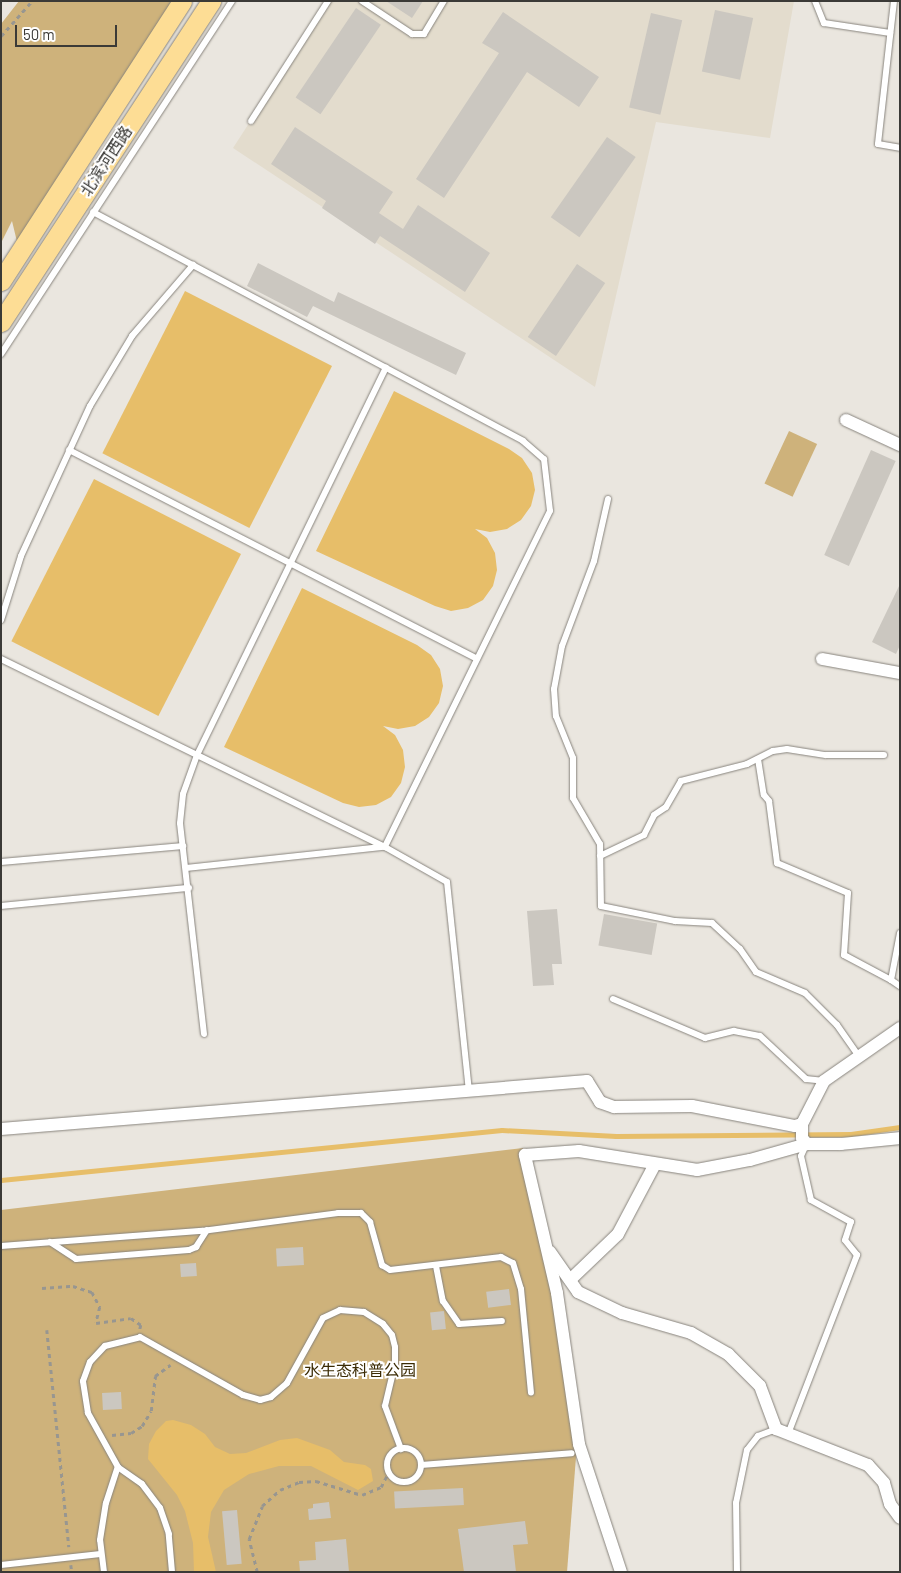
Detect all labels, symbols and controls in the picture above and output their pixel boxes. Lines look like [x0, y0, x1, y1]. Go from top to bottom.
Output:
scale bar [18, 15, 120, 47]
text: 50 m [23, 25, 55, 43]
street label: 北滨河西路 [76, 122, 136, 200]
park label: 水生态科普公园 [304, 1360, 416, 1380]

